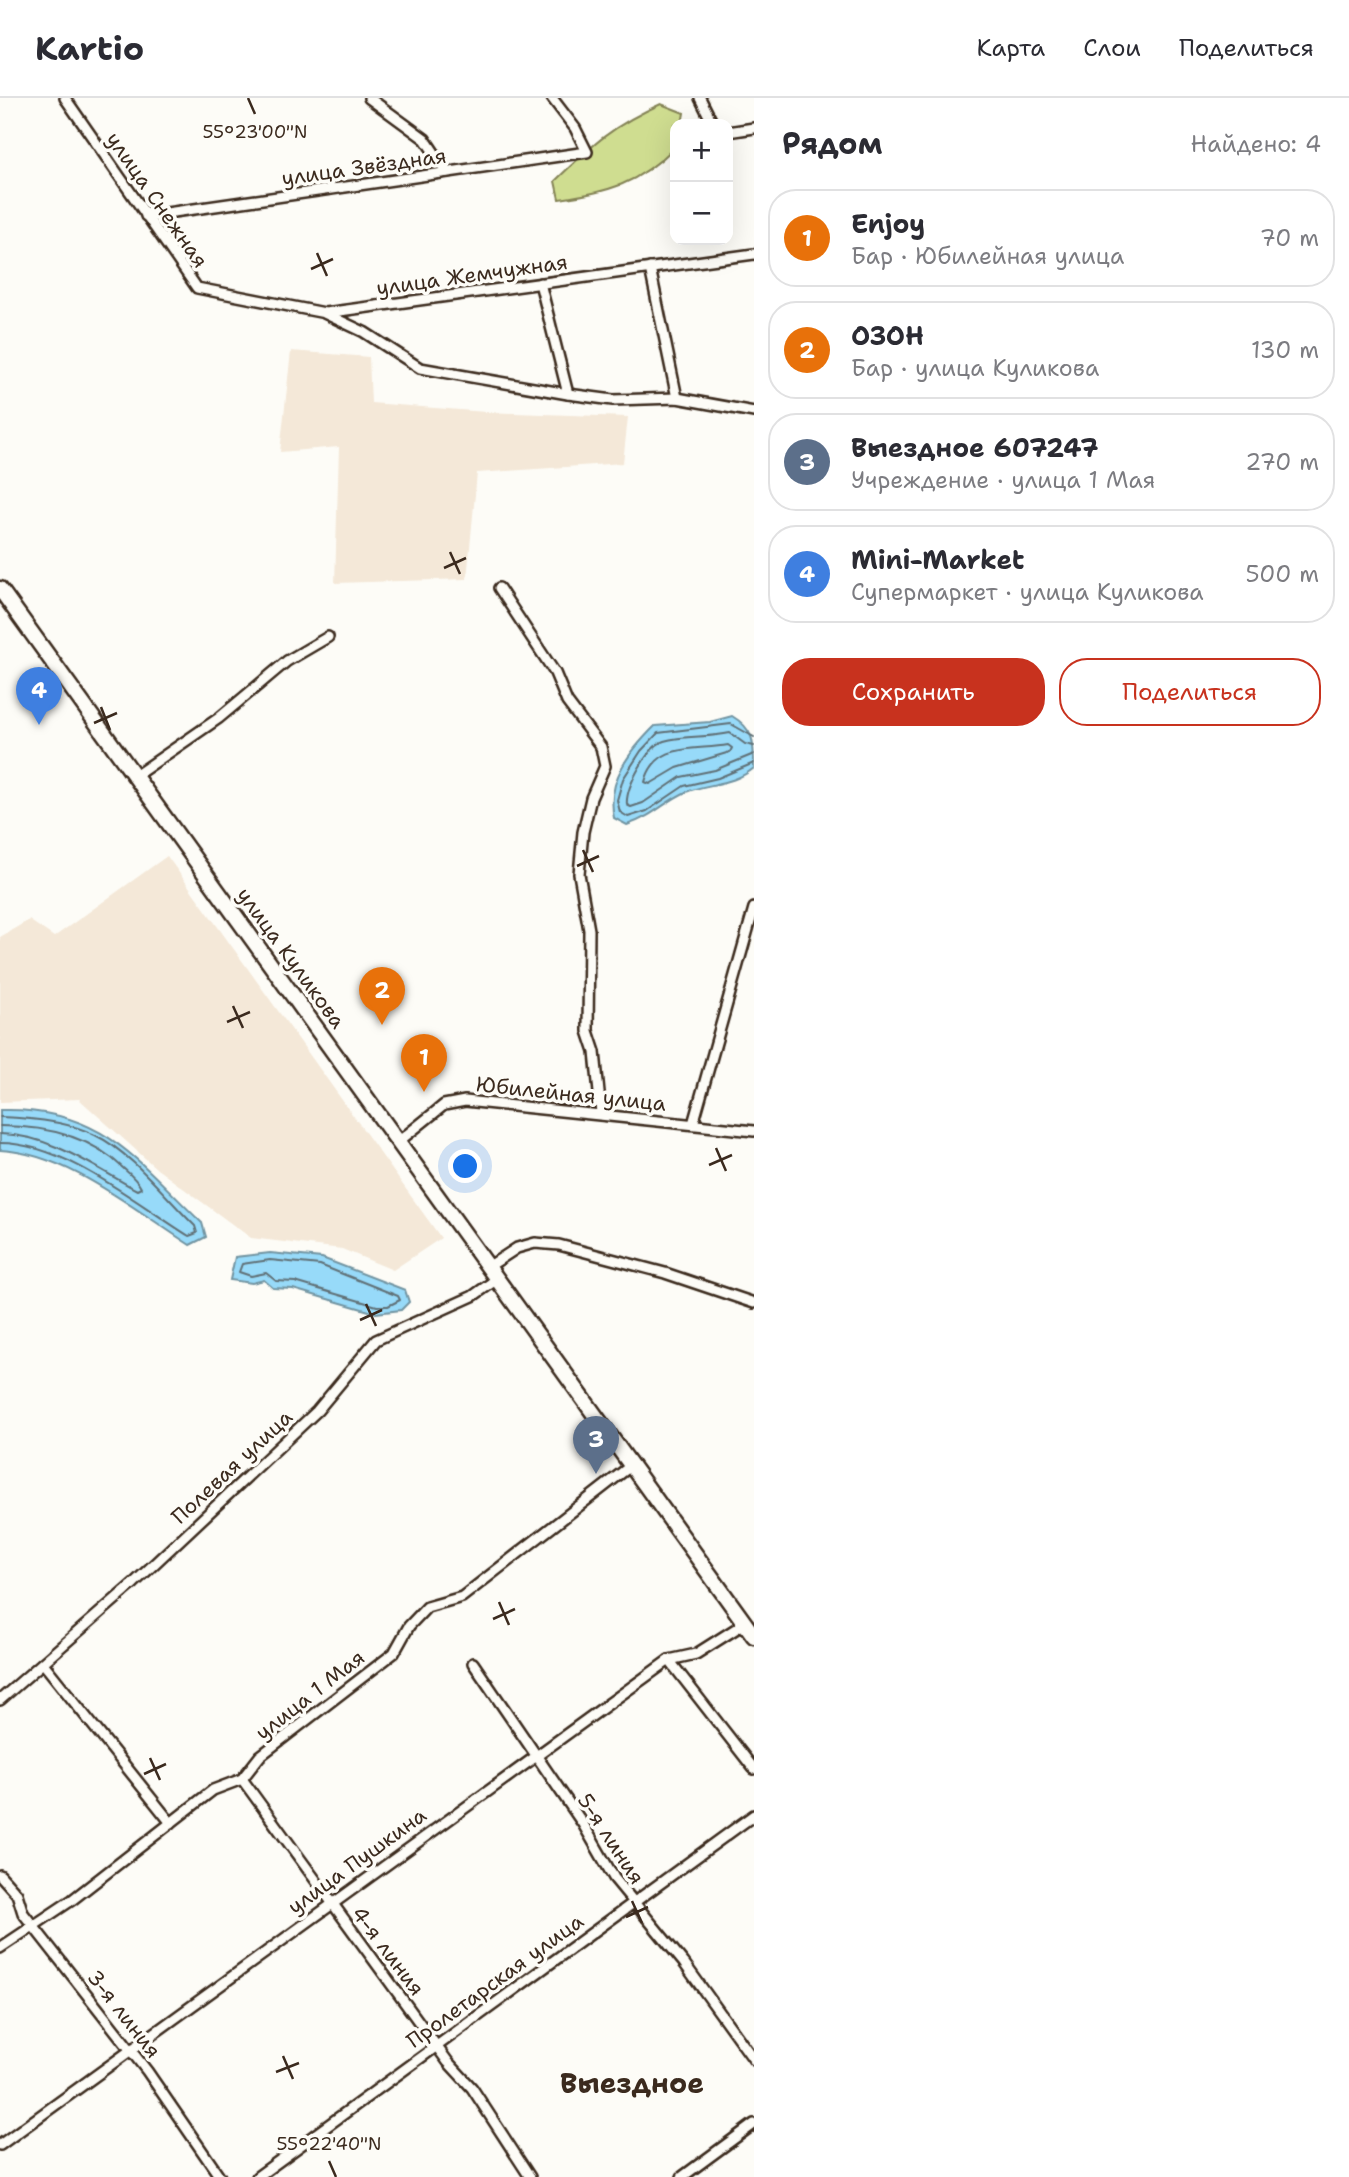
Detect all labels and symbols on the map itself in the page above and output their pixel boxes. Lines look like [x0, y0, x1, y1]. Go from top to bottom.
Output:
text: 55°23'00"N [203, 120, 307, 144]
street label: улица Снежная [100, 127, 214, 273]
street label: улица Звёздная [280, 142, 448, 192]
street label: улица Жемчужная [375, 248, 569, 302]
pin: 4 [16, 667, 62, 725]
street label: улица Куликова [230, 882, 352, 1034]
pin: 2 [359, 967, 405, 1025]
pin: 1 [401, 1034, 447, 1092]
street label: Юбилейная улица [475, 1070, 667, 1118]
your location [448, 1149, 482, 1183]
street label: Полевая улица [165, 1404, 299, 1530]
pin: 3 [573, 1416, 619, 1474]
street label: улица 1 Мая [250, 1643, 370, 1747]
street label: 5-я линия [571, 1788, 651, 1890]
street label: улица Пушкина [282, 1801, 432, 1921]
street label: 4-я линия [345, 1901, 431, 2001]
street label: Пролетарская улица [401, 1907, 589, 2055]
street label: 3-я линия [81, 1964, 167, 2064]
district label: Выездное [560, 2064, 704, 2102]
text: 55°22'40"N [277, 2132, 381, 2156]

